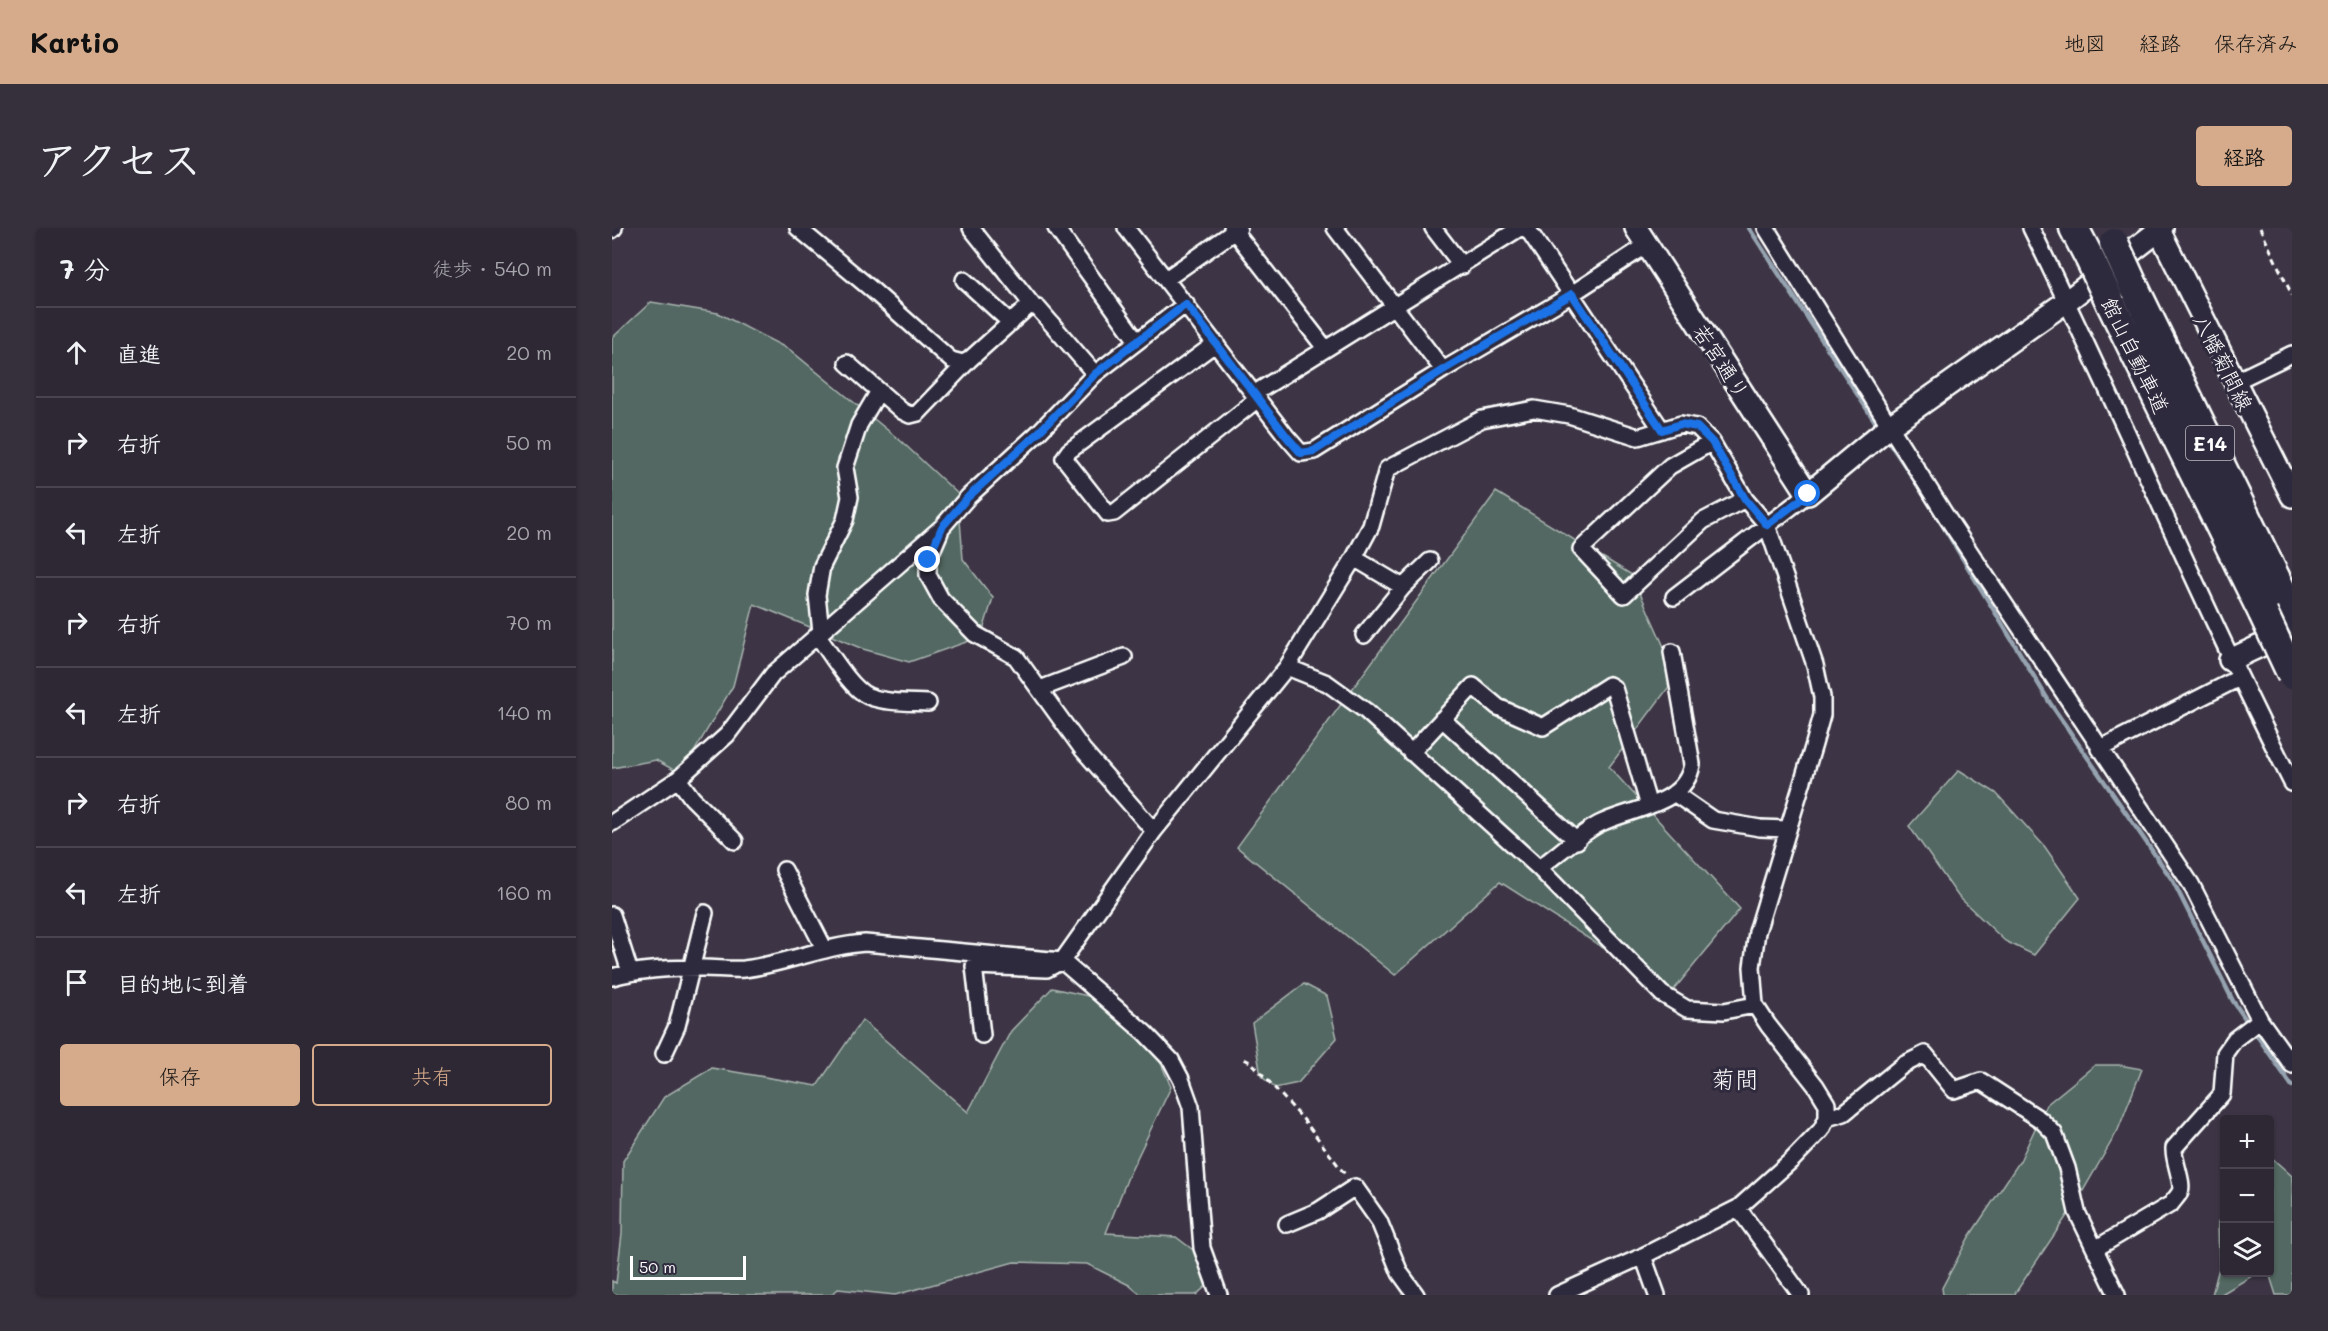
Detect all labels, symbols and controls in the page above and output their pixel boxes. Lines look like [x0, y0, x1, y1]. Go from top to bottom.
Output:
text: Kartio [30, 24, 119, 60]
text: 地図 [2064, 29, 2106, 56]
text: 経路 [2139, 29, 2181, 56]
text: 保存済み [2214, 29, 2298, 56]
button: 経路 [2196, 126, 2292, 186]
text: アクセス [36, 131, 201, 186]
text: 7 分 [60, 252, 110, 286]
text: 徒歩 · 540 m [432, 255, 552, 281]
street label: 館山自動車道 [2096, 292, 2176, 418]
street label: 八幡菊間線 [2188, 309, 2260, 415]
street label: 若宮通り [1688, 318, 1756, 404]
icon: ahead [60, 336, 93, 369]
text: 直進 [117, 339, 161, 368]
text: 20 m [506, 339, 552, 365]
icon: right [60, 426, 93, 459]
road number: E14 [2186, 426, 2234, 460]
text: 右折 [117, 429, 161, 458]
text: 50 m [506, 429, 552, 455]
route start [1794, 480, 1820, 506]
icon: left [60, 516, 93, 549]
text: 左折 [117, 519, 161, 548]
text: 20 m [506, 519, 552, 545]
route end [914, 546, 940, 572]
icon: right [60, 606, 93, 639]
text: 右折 [117, 609, 161, 638]
text: 70 m [506, 609, 552, 635]
icon: left [60, 696, 93, 729]
text: 左折 [117, 699, 161, 728]
text: 140 m [497, 699, 552, 725]
icon: right [60, 786, 93, 819]
text: 右折 [117, 789, 161, 818]
text: 80 m [505, 789, 552, 815]
icon: left [60, 876, 93, 909]
text: 左折 [117, 879, 161, 908]
text: 160 m [496, 879, 552, 905]
icon: arrive [60, 966, 93, 999]
text: 目的地に到着 [117, 969, 249, 998]
button: 保存 [60, 1044, 300, 1106]
button: 共有 [312, 1044, 552, 1106]
district label: 菊間 [1711, 1063, 1759, 1094]
map controls [2220, 1115, 2274, 1277]
button: + [2220, 1115, 2274, 1169]
button: − [2220, 1169, 2274, 1223]
button: layers [2220, 1223, 2274, 1277]
scale bar [630, 1253, 746, 1280]
text: 50 m [639, 1256, 676, 1277]

